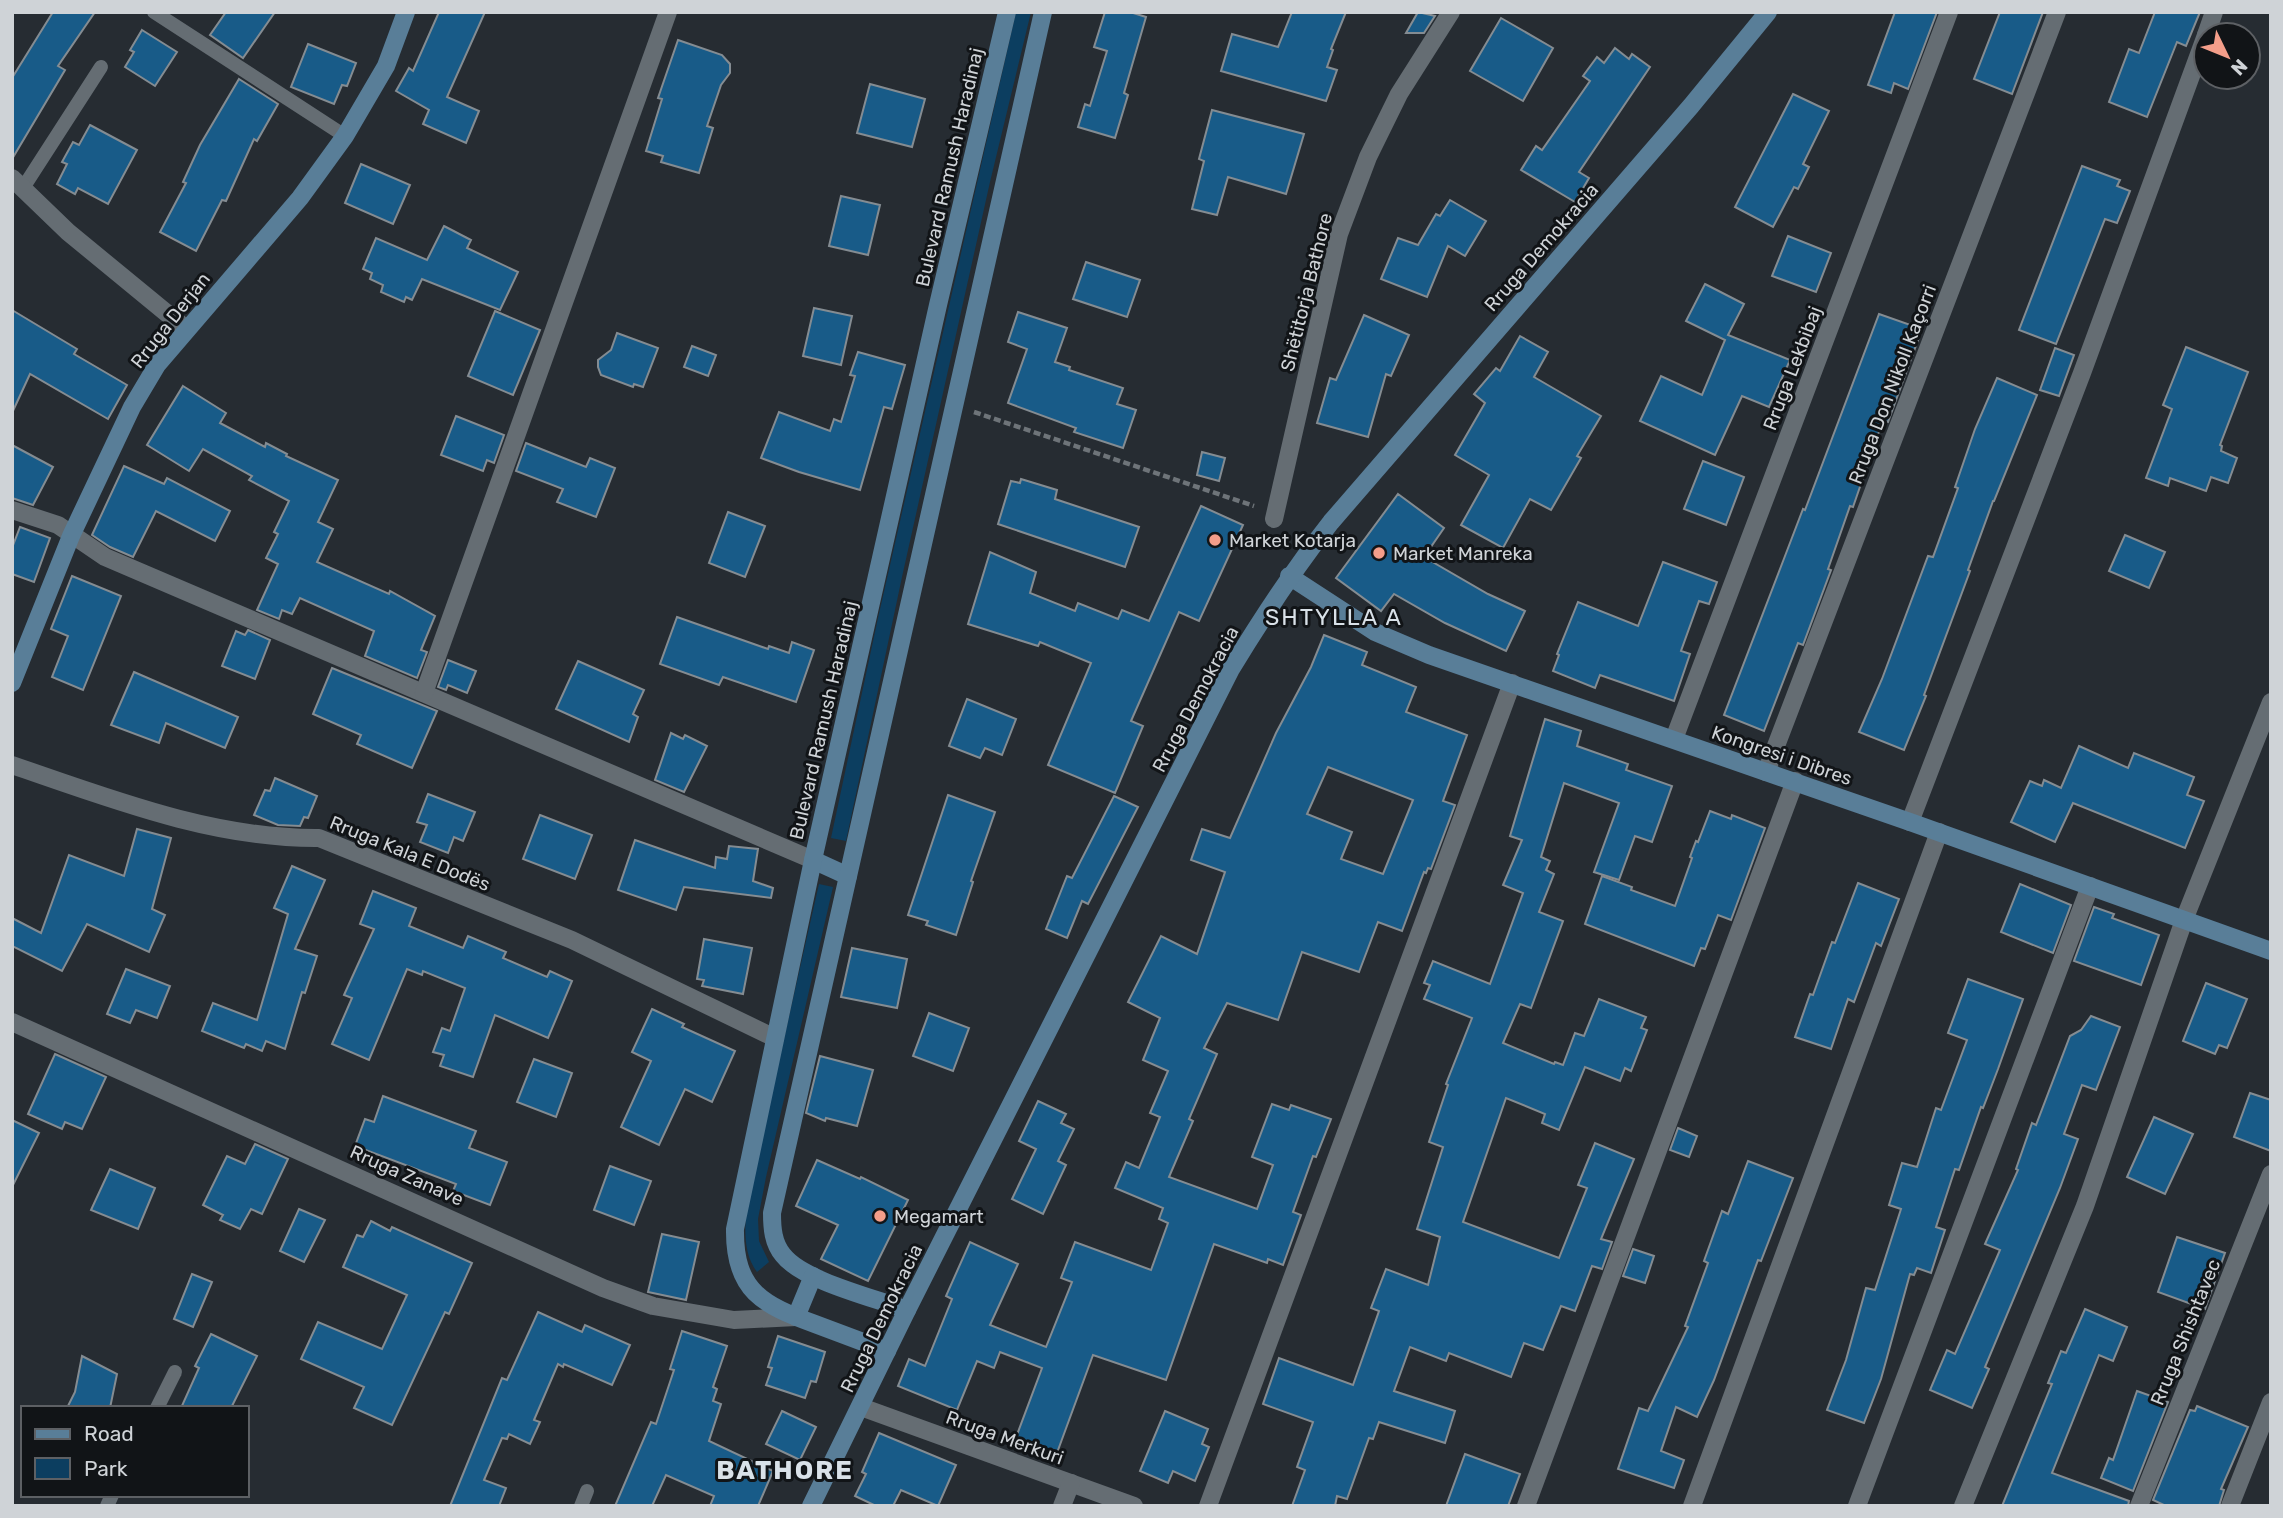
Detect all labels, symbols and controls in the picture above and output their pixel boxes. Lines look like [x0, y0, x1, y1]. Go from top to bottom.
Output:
north arrow [2192, 21, 2262, 91]
street label: Bulevard Ramush Haradinaj [911, 45, 988, 289]
text: N [2226, 54, 2252, 80]
street label: Rruga Demokracia [1480, 179, 1603, 316]
street label: Shëtitorja Bathore [1276, 211, 1337, 374]
street label: Rruga Derjan [126, 268, 215, 373]
street label: Rruga Don Nikoll Kaçorri [1844, 281, 1941, 487]
street label: Rruga Lekbibaj [1758, 303, 1827, 434]
place label: Market Kotarja [1229, 529, 1356, 552]
marker: Market Kotarja [1207, 532, 1223, 548]
place label: Market Manreka [1393, 542, 1533, 565]
marker: Market Manreka [1371, 545, 1387, 561]
street label: Bulevard Ramush Haradinaj [785, 598, 862, 842]
district label: SHTYLLA A [1265, 603, 1403, 631]
street label: Rruga Demokracia [1147, 622, 1244, 776]
street label: Kongresi i Dibres [1709, 721, 1855, 790]
street label: Rruga Kala E Dodës [326, 811, 493, 896]
street label: Rruga Zanave [346, 1140, 467, 1211]
place label: Megamart [894, 1205, 984, 1228]
marker: Megamart [872, 1208, 888, 1224]
street label: Rruga Demokracia [836, 1240, 927, 1396]
street label: Rruga Shishtavec [2146, 1256, 2225, 1409]
legend [21, 1406, 248, 1497]
street label: Rruga Merkuri [943, 1406, 1067, 1469]
text: Road [84, 1421, 134, 1446]
district label: BATHORE [716, 1455, 854, 1486]
text: Park [84, 1456, 128, 1481]

